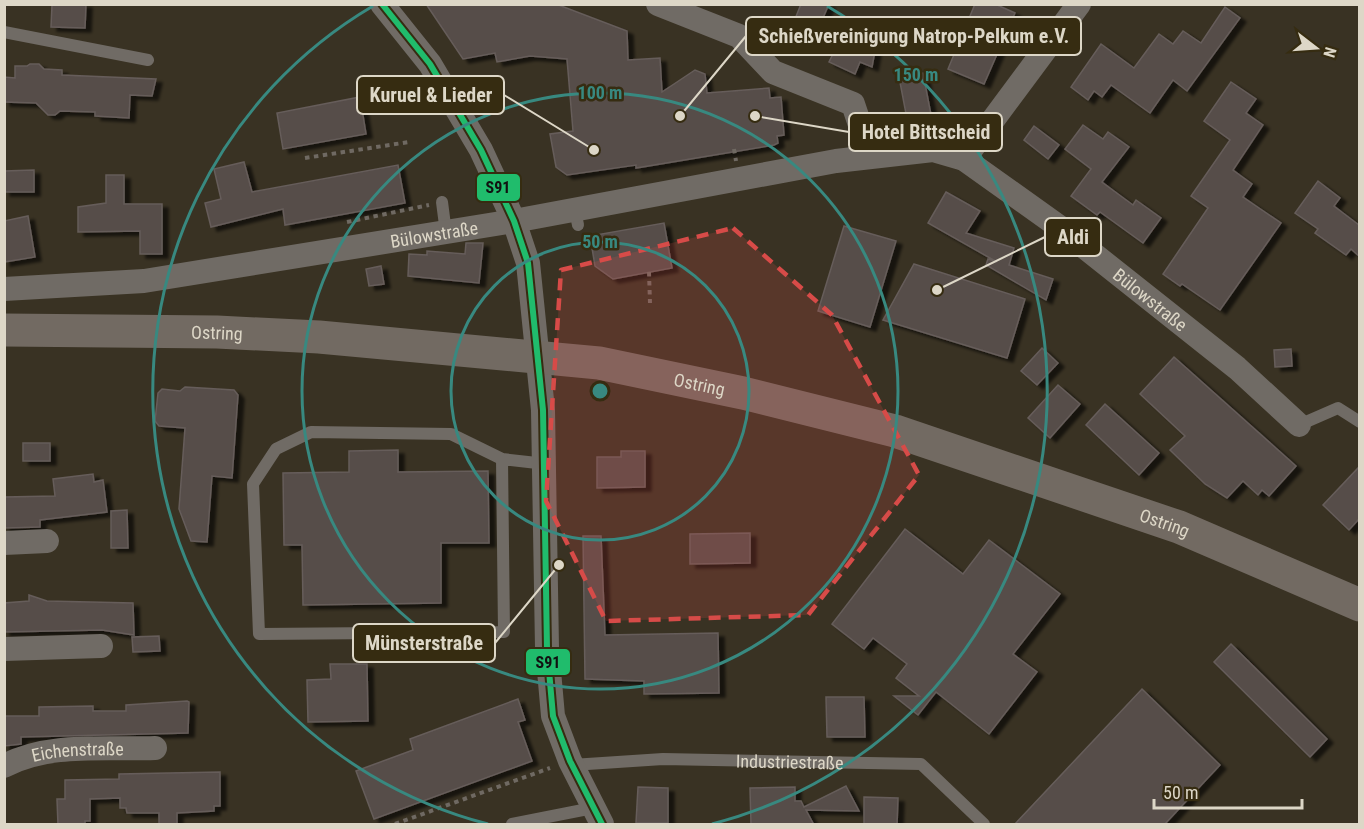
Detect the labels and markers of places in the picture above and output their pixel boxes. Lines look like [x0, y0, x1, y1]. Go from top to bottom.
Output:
callout: Schießvereinigung Natrop-Pelkum e.V. [746, 17, 1081, 55]
callout: Kuruel & Lieder [357, 76, 504, 114]
callout: Hotel Bittscheid [849, 113, 1002, 151]
callout: Aldi [1045, 218, 1101, 256]
centre of rings [590, 381, 610, 401]
callout: Münsterstraße [353, 624, 495, 662]

